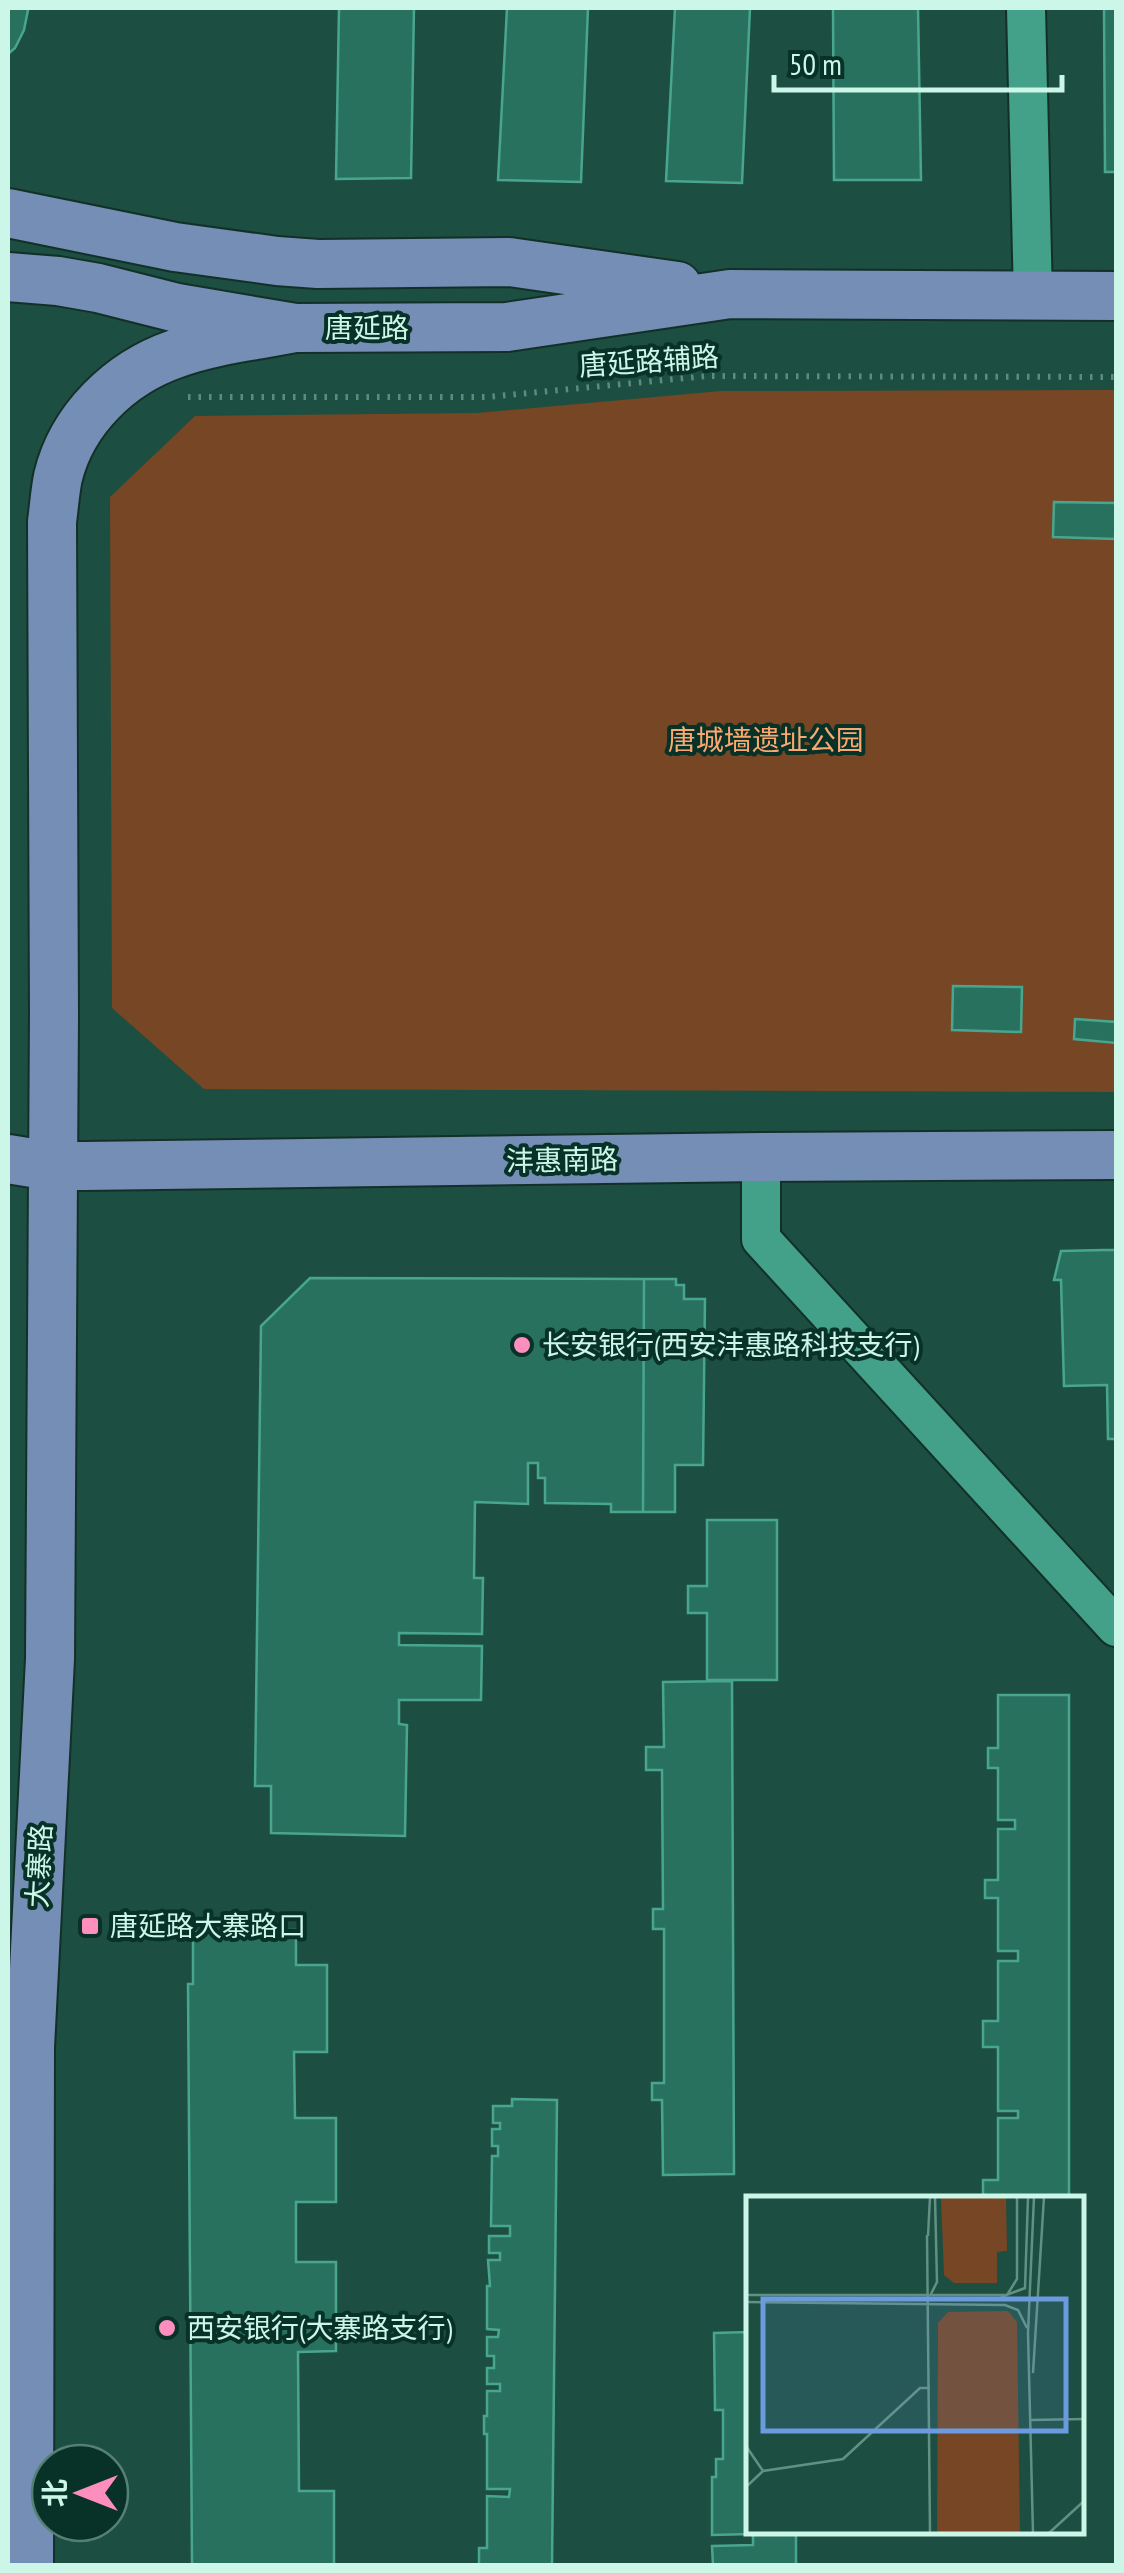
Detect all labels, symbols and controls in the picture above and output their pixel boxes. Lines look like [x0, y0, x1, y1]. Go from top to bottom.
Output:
scale bar [774, 30, 1062, 92]
text: 50 m [789, 44, 842, 83]
street label: 唐延路 [325, 309, 409, 346]
street label: 唐延路辅路 [578, 337, 720, 384]
park label: 唐城墙遗址公园 [668, 721, 864, 758]
street label: 沣惠南路 [506, 1140, 618, 1179]
place label: 长安银行(西安沣惠路科技支行) [542, 1326, 920, 1363]
marker: 长安银行(西安沣惠路科技支行) [511, 1334, 533, 1356]
street label: 大寨路 [18, 1823, 59, 1909]
place label: 唐延路大寨路口 [110, 1907, 306, 1944]
marker: 唐延路大寨路口 [79, 1915, 101, 1937]
inset map [746, 2196, 1084, 2533]
place label: 西安银行(大寨路支行) [187, 2309, 453, 2346]
marker: 西安银行(大寨路支行) [156, 2317, 178, 2339]
north arrow [30, 2443, 130, 2543]
text: 北 [36, 2479, 73, 2507]

